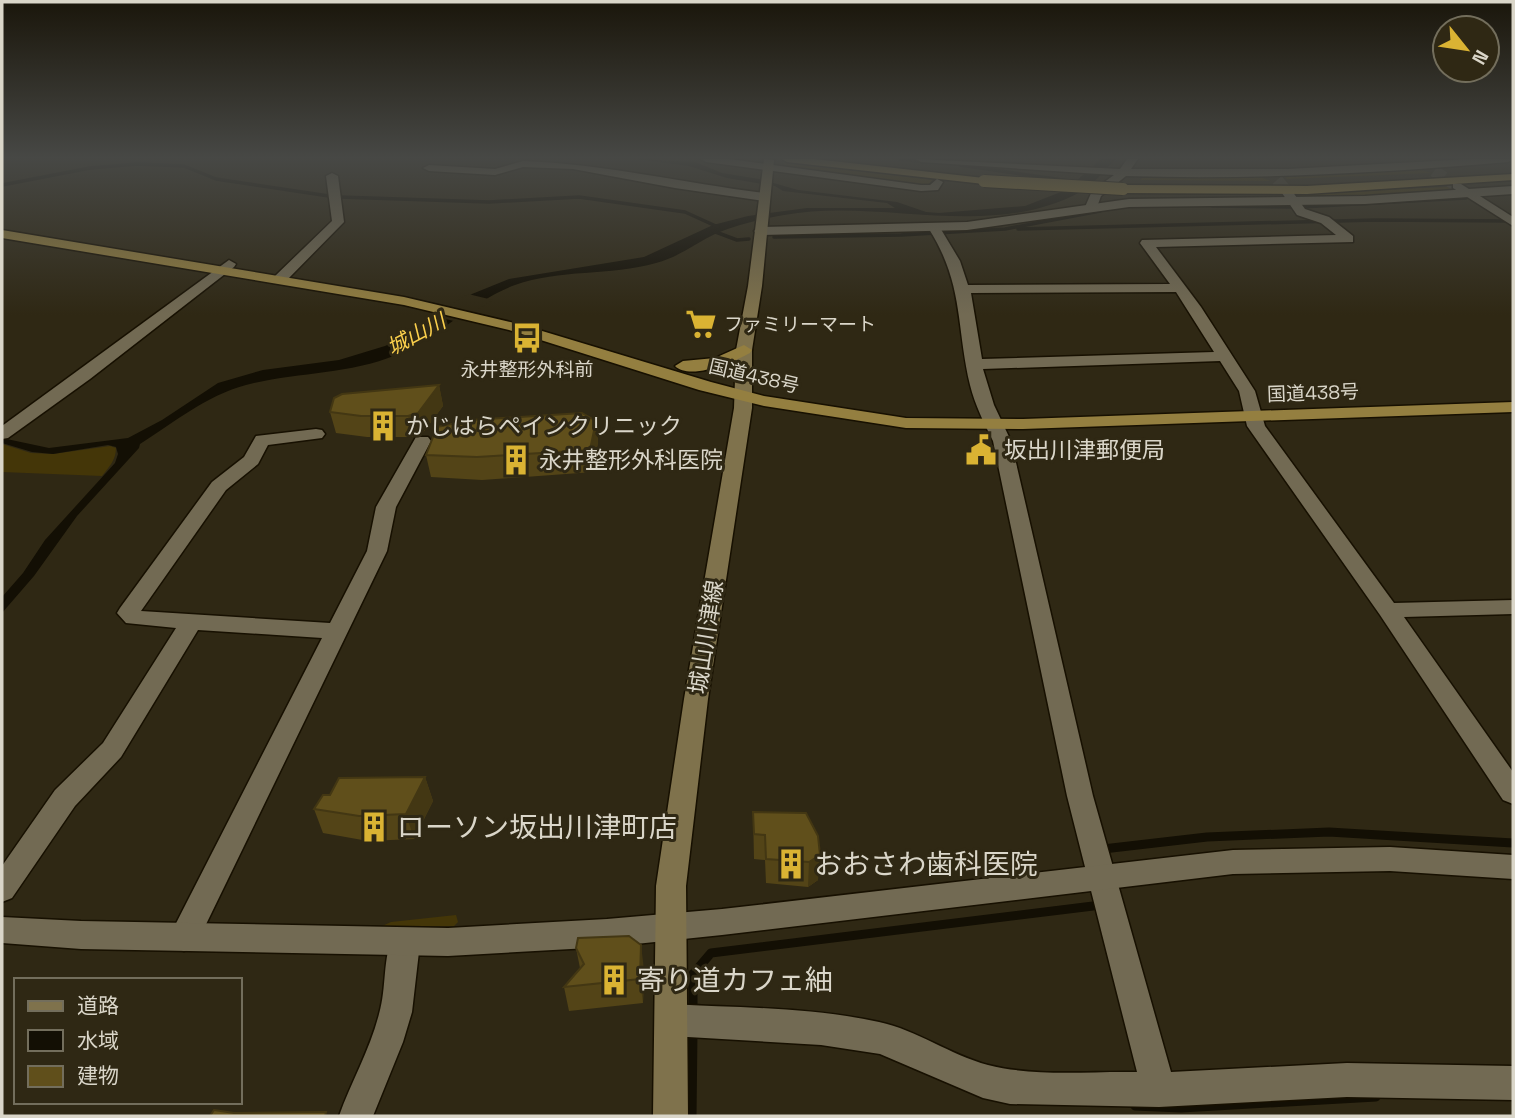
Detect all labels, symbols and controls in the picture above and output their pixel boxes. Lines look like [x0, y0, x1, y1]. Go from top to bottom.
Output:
north arrow [1431, 14, 1501, 84]
text: N [1466, 45, 1494, 69]
water label: 城山川 [382, 306, 452, 361]
supermarket icon: ファミリーマート [684, 307, 718, 341]
place label: ファミリーマート [724, 312, 876, 337]
bus stop icon: 永井整形外科前 [510, 321, 544, 355]
street label: 国道438号 [706, 353, 802, 399]
place label: 永井整形外科前 [460, 357, 594, 382]
street label: 国道438号 [1266, 379, 1360, 407]
building icon: かじはらペインクリニック [366, 409, 400, 443]
place label: かじはらペインクリニック [406, 411, 682, 441]
public building icon: 坂出川津郵便局 [964, 433, 998, 467]
place label: 坂出川津郵便局 [1004, 435, 1165, 465]
building icon: 永井整形外科医院 [499, 443, 533, 477]
place label: 永井整形外科医院 [539, 445, 723, 475]
street label: 城山川津線 [682, 578, 730, 696]
place label: ローソン坂出川津町店 [397, 809, 677, 845]
building icon: ローソン坂出川津町店 [357, 810, 391, 844]
place label: おおさわ歯科医院 [814, 846, 1038, 882]
building icon: おおさわ歯科医院 [774, 847, 808, 881]
place label: 寄り道カフェ紬 [637, 962, 833, 998]
building icon: 寄り道カフェ紬 [597, 963, 631, 997]
legend [14, 978, 242, 1104]
text: 道路 [77, 992, 119, 1019]
text: 水域 [77, 1027, 119, 1054]
text: 建物 [77, 1062, 119, 1089]

